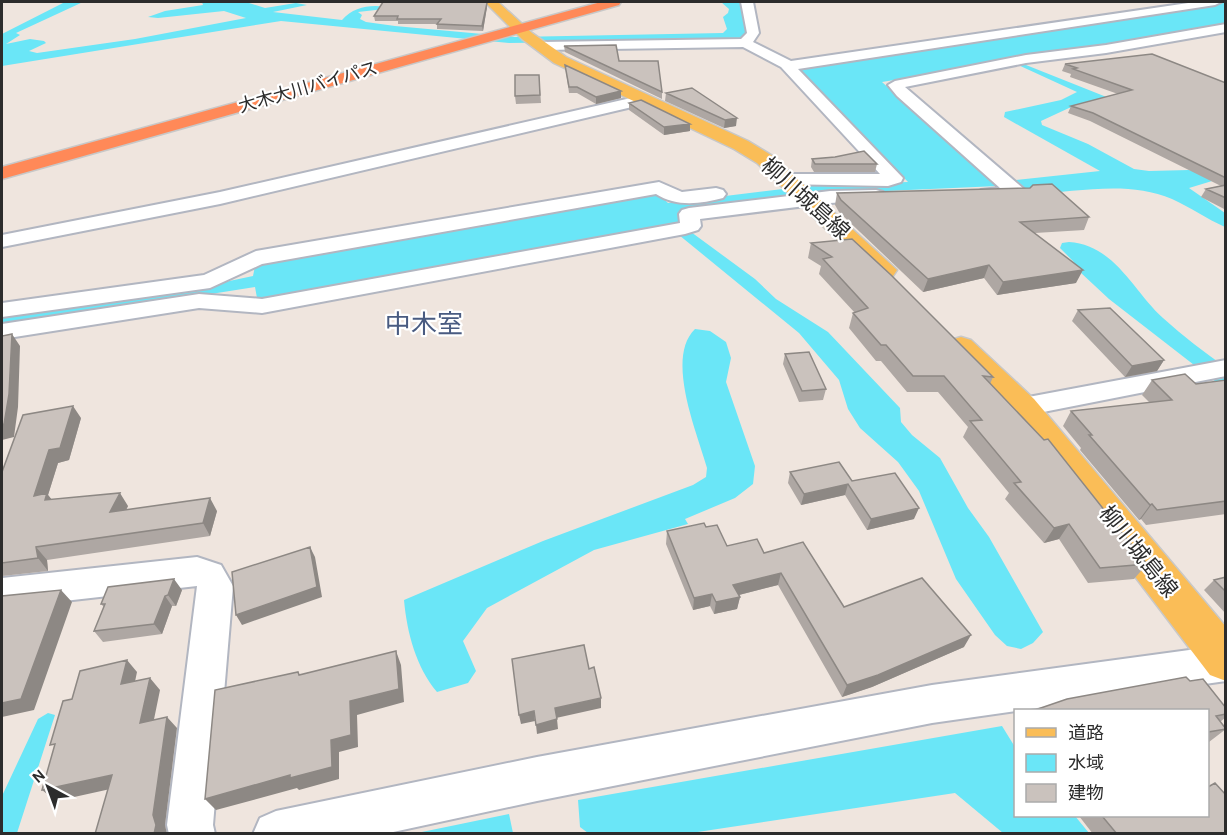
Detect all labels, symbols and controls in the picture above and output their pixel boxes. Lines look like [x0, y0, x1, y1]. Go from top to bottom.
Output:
street label: 大木大川バイパス [236, 57, 380, 117]
street label: 柳川城島線 [756, 152, 855, 245]
district label: 中木室 [385, 309, 463, 340]
street label: 柳川城島線 [1094, 501, 1183, 603]
legend [1014, 709, 1209, 817]
text: 道路 [1068, 722, 1104, 744]
text: 水域 [1068, 752, 1104, 774]
north arrow [18, 757, 78, 817]
text: N [28, 765, 49, 787]
text: 建物 [1068, 782, 1104, 804]

